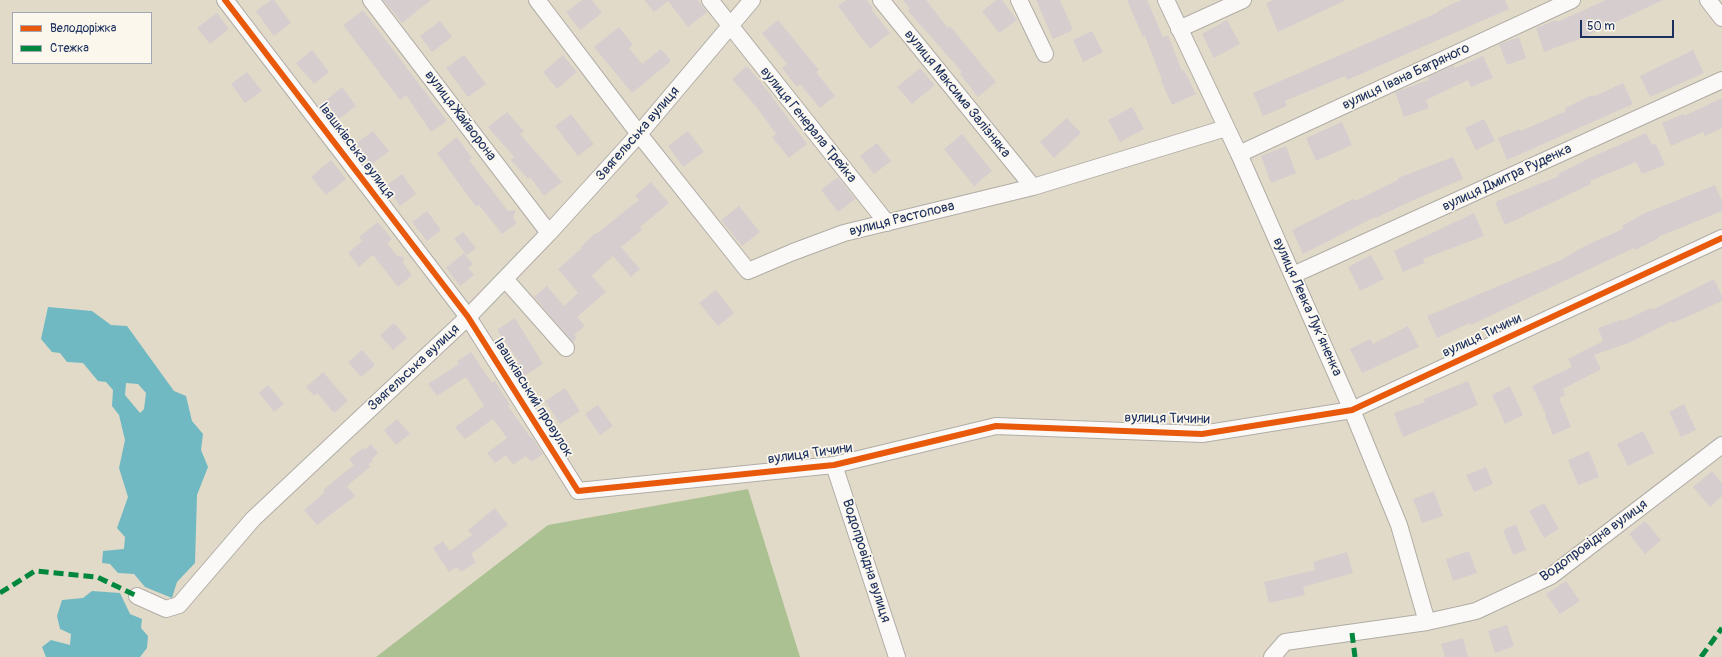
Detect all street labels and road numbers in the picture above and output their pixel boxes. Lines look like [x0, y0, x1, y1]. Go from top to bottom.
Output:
street label: вулиця Максима Залізняка [900, 27, 1014, 161]
street label: вулиця Івана Багряного [1340, 40, 1472, 114]
street label: вулиця Генерала Трейка [756, 64, 860, 186]
street label: вулиця Жайворона [421, 68, 499, 164]
street label: Звягельська вулиця [592, 83, 684, 185]
street label: Івашківська вулиця [314, 100, 398, 202]
street label: вулиця Дмитра Руденка [1440, 141, 1574, 215]
street label: вулиця Растопова [848, 198, 956, 240]
street label: вулиця Левка Лукʼяненка [1269, 235, 1345, 379]
street label: вулиця Тичини [1440, 310, 1524, 362]
street label: Звягельська вулиця [365, 321, 463, 415]
street label: Івашківський провулок [490, 336, 576, 460]
street label: вулиця Тичини [1124, 410, 1210, 428]
street label: вулиця Тичини [767, 440, 853, 468]
street label: Водопровідна вулиця [1537, 496, 1651, 586]
street label: Водопровідна вулиця [838, 497, 894, 625]

